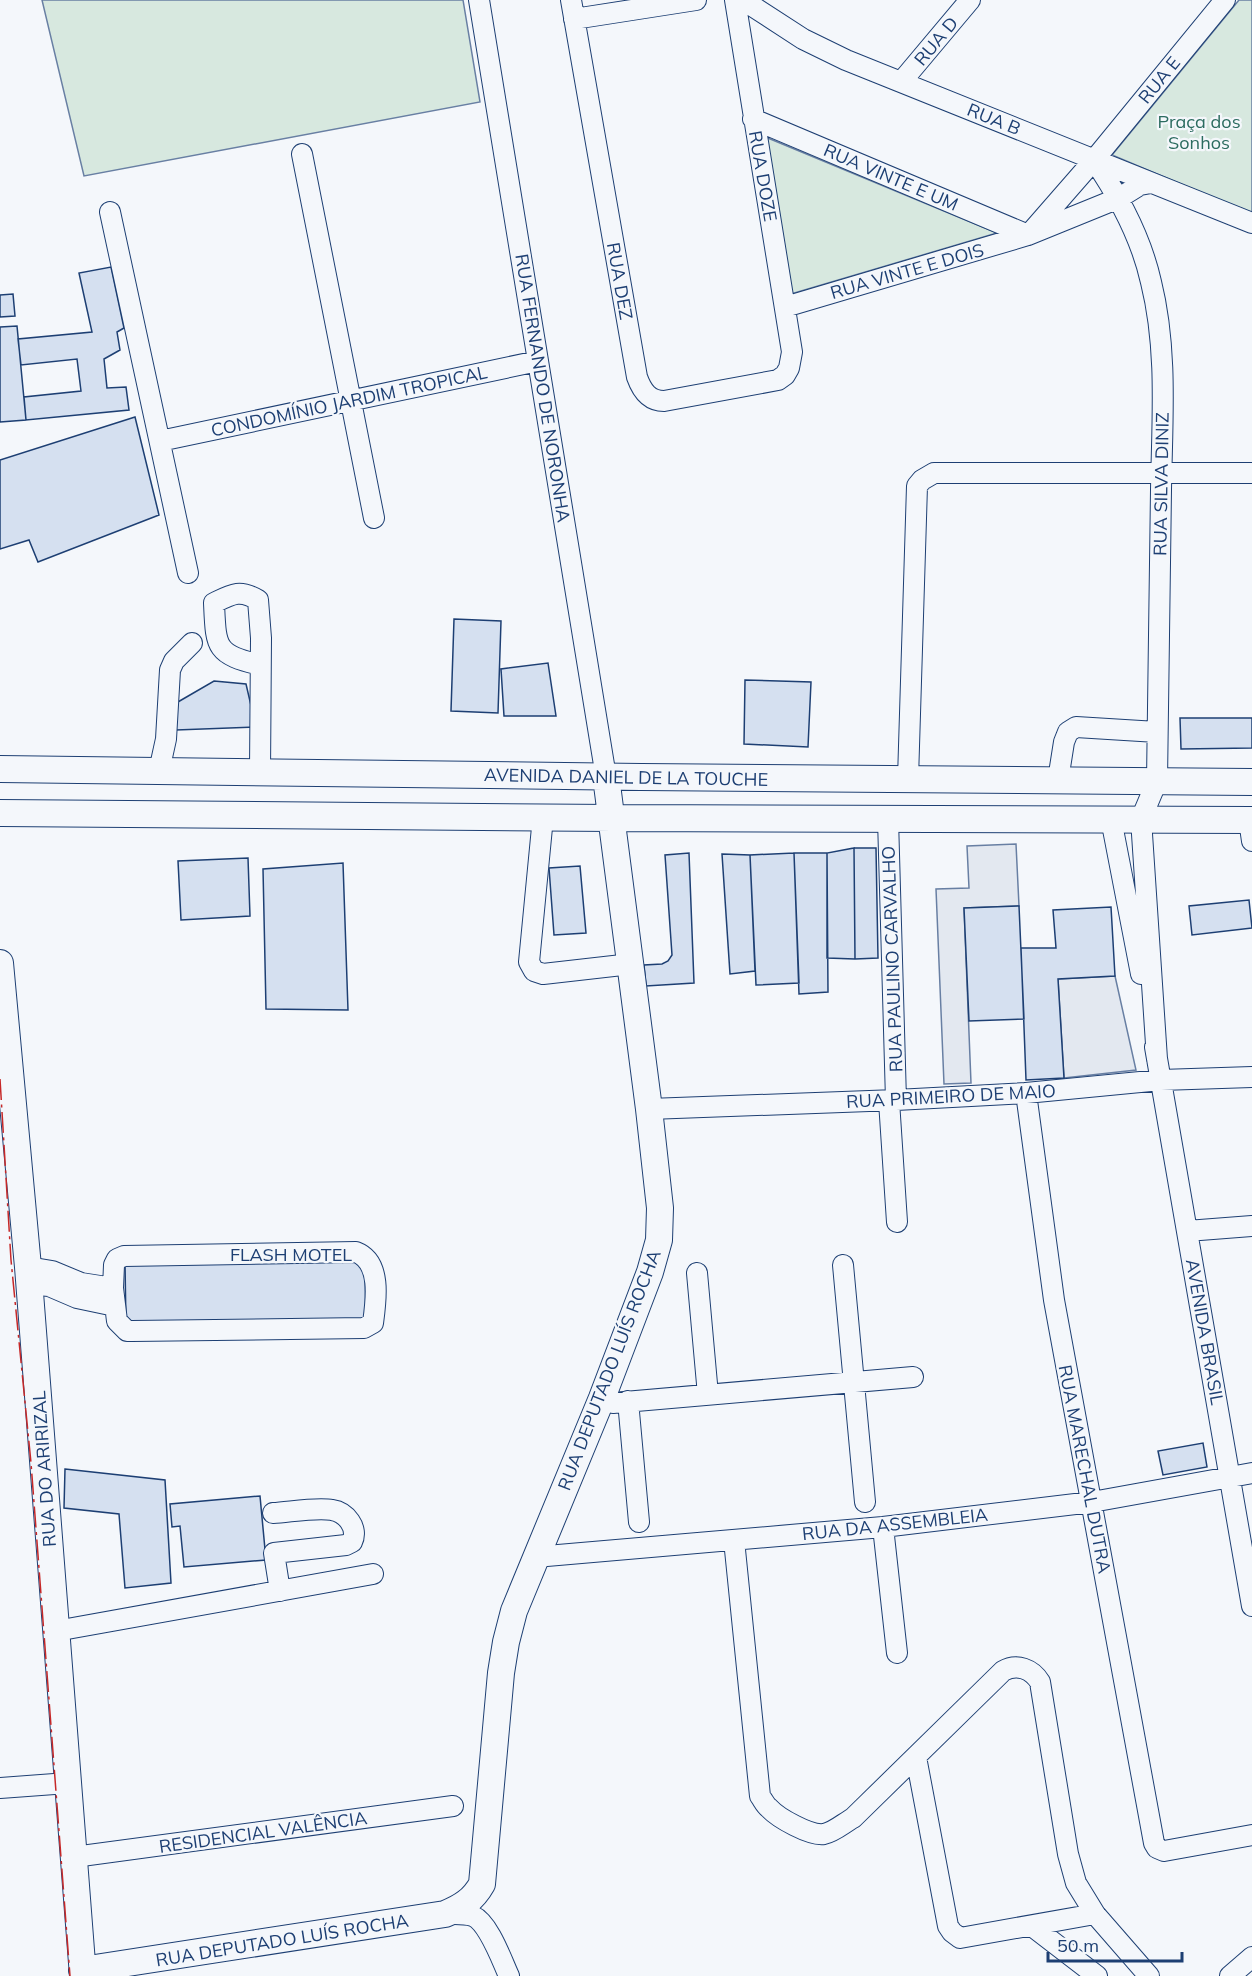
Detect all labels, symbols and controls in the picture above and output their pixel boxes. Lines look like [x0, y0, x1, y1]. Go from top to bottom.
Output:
street label: RUA D [909, 12, 963, 70]
street label: RUA E [1133, 52, 1185, 108]
street label: RUA B [964, 98, 1024, 140]
park label: Praça dos Sonhos [1157, 110, 1241, 154]
street label: RUA DOZE [744, 129, 782, 223]
street label: RUA VINTE E UM [820, 138, 962, 216]
street label: RUA VINTE E DOIS [828, 238, 986, 304]
street label: RUA DEZ [602, 240, 638, 322]
street label: RUA FERNANDO DE NORONHA [510, 252, 576, 524]
street label: CONDOMÍNIO JARDIM TROPICAL [209, 360, 489, 442]
street label: RUA SILVA DINIZ [1148, 412, 1174, 556]
street label: AVENIDA DANIEL DE LA TOUCHE [484, 763, 768, 791]
street label: RUA PAULINO CARVALHO [877, 845, 907, 1073]
street label: RUA PRIMEIRO DE MAIO [846, 1079, 1056, 1113]
street label: FLASH MOTEL [230, 1243, 352, 1266]
street label: RUA DEPUTADO LUÍS ROCHA [552, 1247, 666, 1493]
street label: AVENIDA BRASIL [1181, 1257, 1229, 1407]
street label: RUA MARECHAL DUTRA [1053, 1363, 1117, 1575]
street label: RUA DO ARIRIZAL [27, 1390, 61, 1548]
street label: RUA DA ASSEMBLEIA [801, 1503, 989, 1545]
street label: RESIDENCIAL VALÊNCIA [158, 1806, 368, 1858]
street label: RUA DEPUTADO LUÍS ROCHA [154, 1909, 410, 1971]
scale bar [1048, 1925, 1182, 1963]
text: 50 m [1057, 1934, 1099, 1957]

